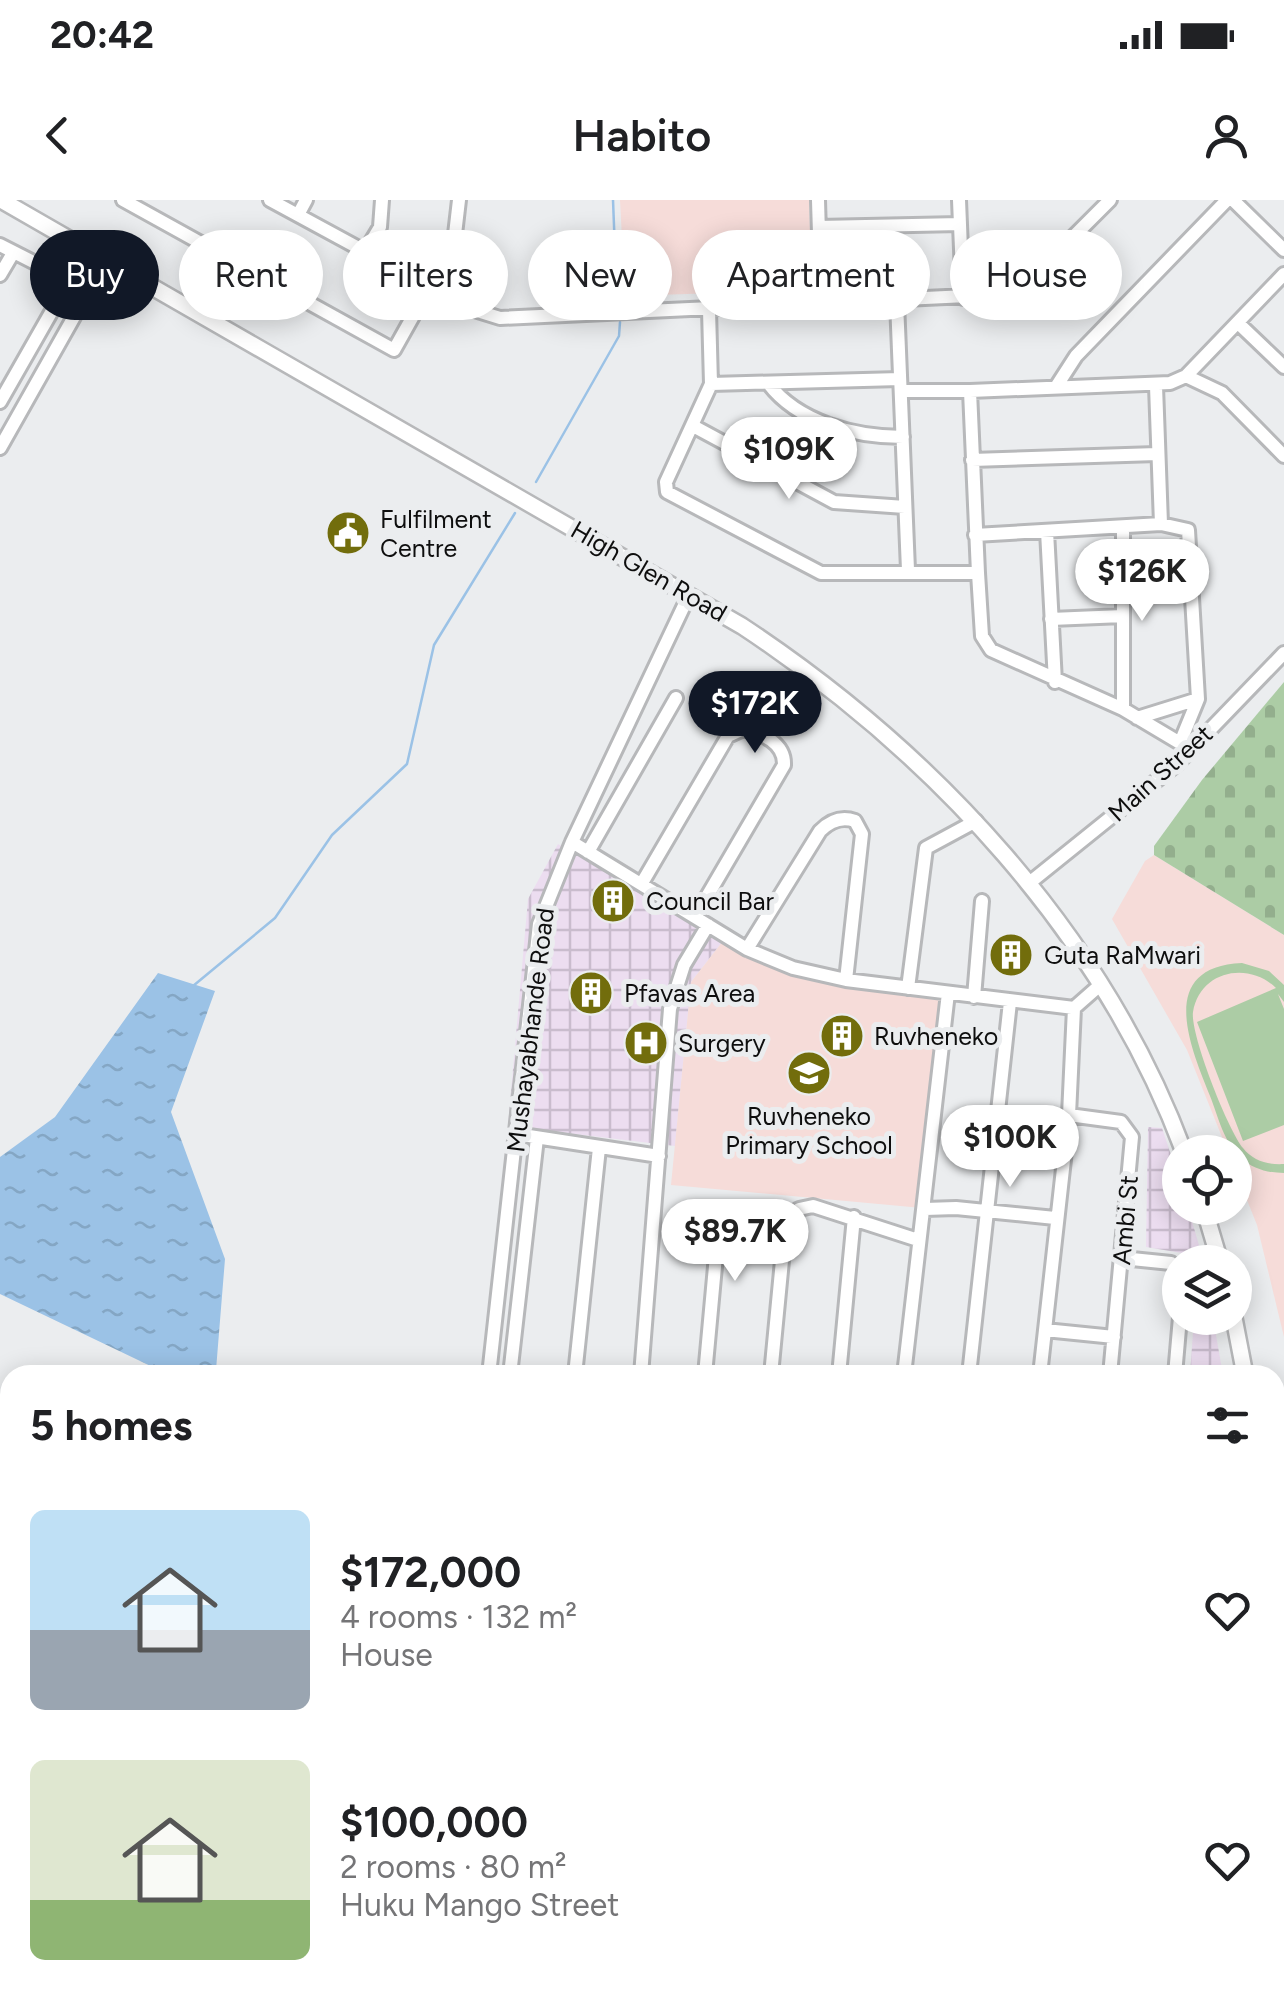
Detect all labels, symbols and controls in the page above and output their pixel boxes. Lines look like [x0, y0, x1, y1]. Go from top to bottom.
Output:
text: 20:42 [50, 12, 154, 58]
icon: back [30, 108, 85, 163]
text: Habito [573, 108, 711, 162]
icon: person [1199, 108, 1254, 163]
chip: Buy [30, 230, 159, 320]
chip: Rent [179, 230, 323, 320]
chip: Filters [343, 230, 508, 320]
chip: New [528, 230, 672, 320]
chip: Apartment [692, 230, 930, 320]
chip: House [950, 230, 1122, 320]
pin: $109K [719, 417, 859, 502]
text: $109K [743, 430, 835, 468]
place label: Fulfilment Centre [380, 504, 492, 563]
public building icon: Fulfilment Centre [325, 510, 371, 556]
street label: High Glen Road [566, 514, 732, 628]
pin: $126K [1072, 539, 1212, 624]
text: $126K [1097, 552, 1187, 590]
pin: $172K [685, 671, 825, 756]
text: $172K [711, 684, 799, 722]
street label: Main Street [1102, 718, 1218, 828]
building icon: Council Bar [590, 878, 636, 924]
place label: Council Bar [646, 886, 774, 916]
street label: Mushayabhande Road [500, 906, 560, 1154]
building icon: Guta RaMwari [988, 932, 1034, 978]
place label: Guta RaMwari [1044, 940, 1201, 970]
building icon: Pfavas Area [568, 970, 614, 1016]
place label: Pfavas Area [624, 978, 755, 1008]
building icon: Ruvheneko [819, 1013, 865, 1059]
hospital icon: Surgery [623, 1020, 669, 1066]
place label: Ruvheneko [874, 1021, 998, 1051]
place label: Surgery [678, 1028, 766, 1058]
school or university icon: Ruvheneko Primary School [786, 1050, 832, 1096]
place label: Ruvheneko Primary School [725, 1101, 893, 1160]
pin: $100K [940, 1105, 1080, 1190]
text: $100K [963, 1118, 1057, 1156]
map controls [1162, 1135, 1252, 1335]
button: locate [1162, 1135, 1252, 1225]
street label: Ambi St [1106, 1174, 1144, 1266]
pin: $89.7K [654, 1199, 816, 1284]
text: $89.7K [684, 1212, 786, 1250]
button: layers [1162, 1245, 1252, 1335]
icon: filters [1200, 1398, 1255, 1453]
text: 5 homes [30, 1400, 192, 1451]
text: $172,000 [340, 1547, 521, 1598]
icon: home [110, 1550, 230, 1670]
icon: heart [1200, 1583, 1255, 1638]
text: 4 rooms · 132 m² [340, 1598, 577, 1636]
text: House [340, 1636, 433, 1674]
text: $100,000 [340, 1797, 528, 1848]
icon: home [110, 1800, 230, 1920]
icon: heart [1200, 1833, 1255, 1888]
text: 2 rooms · 80 m² [340, 1848, 567, 1886]
text: Huku Mango Street [340, 1886, 619, 1924]

